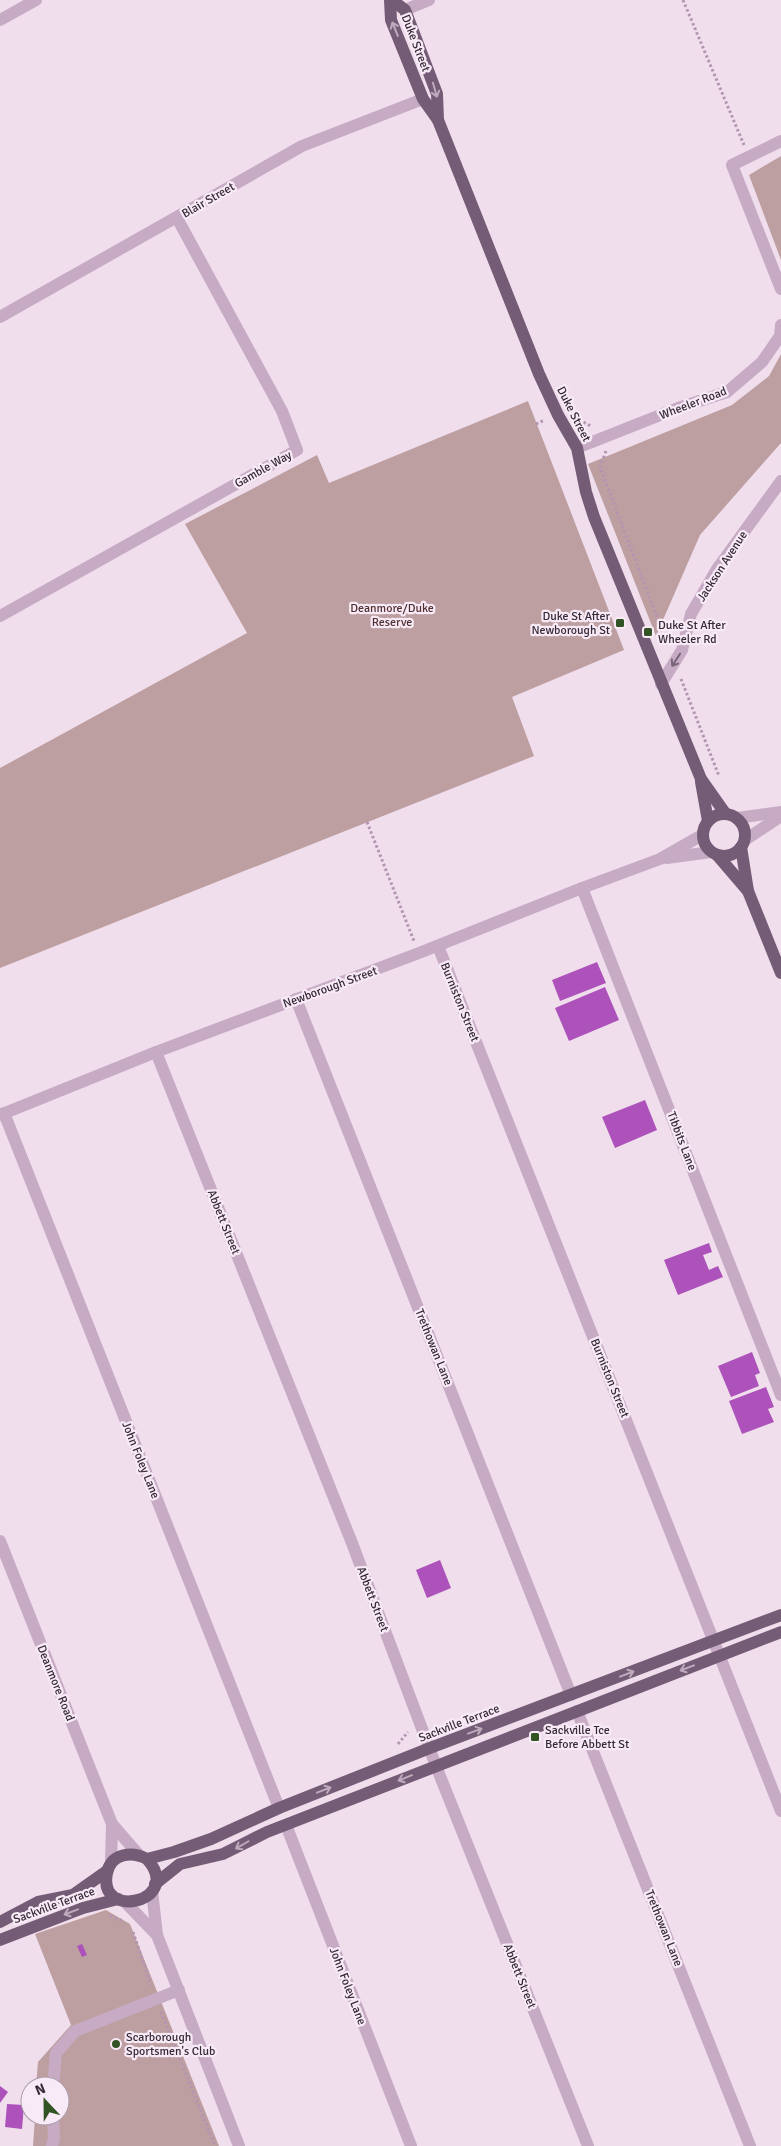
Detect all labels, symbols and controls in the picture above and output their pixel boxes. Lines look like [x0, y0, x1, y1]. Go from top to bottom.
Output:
street label: Duke Street [398, 12, 433, 74]
one-way arrow [390, 22, 399, 37]
one-way arrow [430, 82, 440, 98]
street label: Blair Street [179, 179, 237, 222]
street label: Duke Street [553, 384, 594, 444]
street label: Wheeler Road [657, 384, 729, 423]
street label: Gamble Way [232, 447, 295, 491]
street label: Jackson Avenue [694, 528, 751, 604]
park label: Deanmore/Duke Reserve [350, 601, 434, 630]
place label: Duke St After Newborough St [531, 609, 611, 638]
marker: Duke St After Newborough St [614, 617, 626, 629]
place label: Duke St After Wheeler Rd [658, 618, 726, 647]
marker: Duke St After Wheeler Rd [642, 626, 654, 638]
one-way arrow [671, 653, 681, 667]
street label: Burniston Street [437, 960, 482, 1044]
street label: Newborough Street [281, 963, 379, 1011]
street label: Tibbits Lane [663, 1110, 700, 1173]
street label: Abbett Street [204, 1188, 243, 1257]
street label: Trethowan Lane [411, 1307, 456, 1388]
street label: Burniston Street [587, 1336, 632, 1420]
street label: John Foley Lane [118, 1419, 163, 1501]
street label: Abbett Street [353, 1565, 392, 1634]
street label: Deanmore Road [33, 1643, 78, 1723]
one-way arrow [680, 1664, 695, 1674]
one-way arrow [619, 1669, 635, 1678]
street label: Sackville Terrace [417, 1701, 502, 1746]
place label: Sackville Tce Before Abbett St [545, 1723, 629, 1752]
one-way arrow [467, 1726, 483, 1735]
marker: Sackville Tce Before Abbett St [529, 1731, 541, 1743]
one-way arrow [398, 1774, 413, 1783]
one-way arrow [316, 1785, 331, 1794]
one-way arrow [235, 1841, 249, 1851]
street label: Sackville Terrace [11, 1884, 97, 1927]
street label: Trethowan Lane [641, 1888, 686, 1969]
one-way arrow [64, 1908, 79, 1917]
street label: Abbett Street [500, 1942, 539, 2011]
street label: John Foley Lane [326, 1945, 369, 2027]
place label: Scarborough Sportsmen's Club [126, 2030, 215, 2059]
marker: Scarborough Sportsmen's Club [110, 2038, 122, 2050]
north arrow [20, 2076, 70, 2126]
text: N [33, 2080, 48, 2099]

